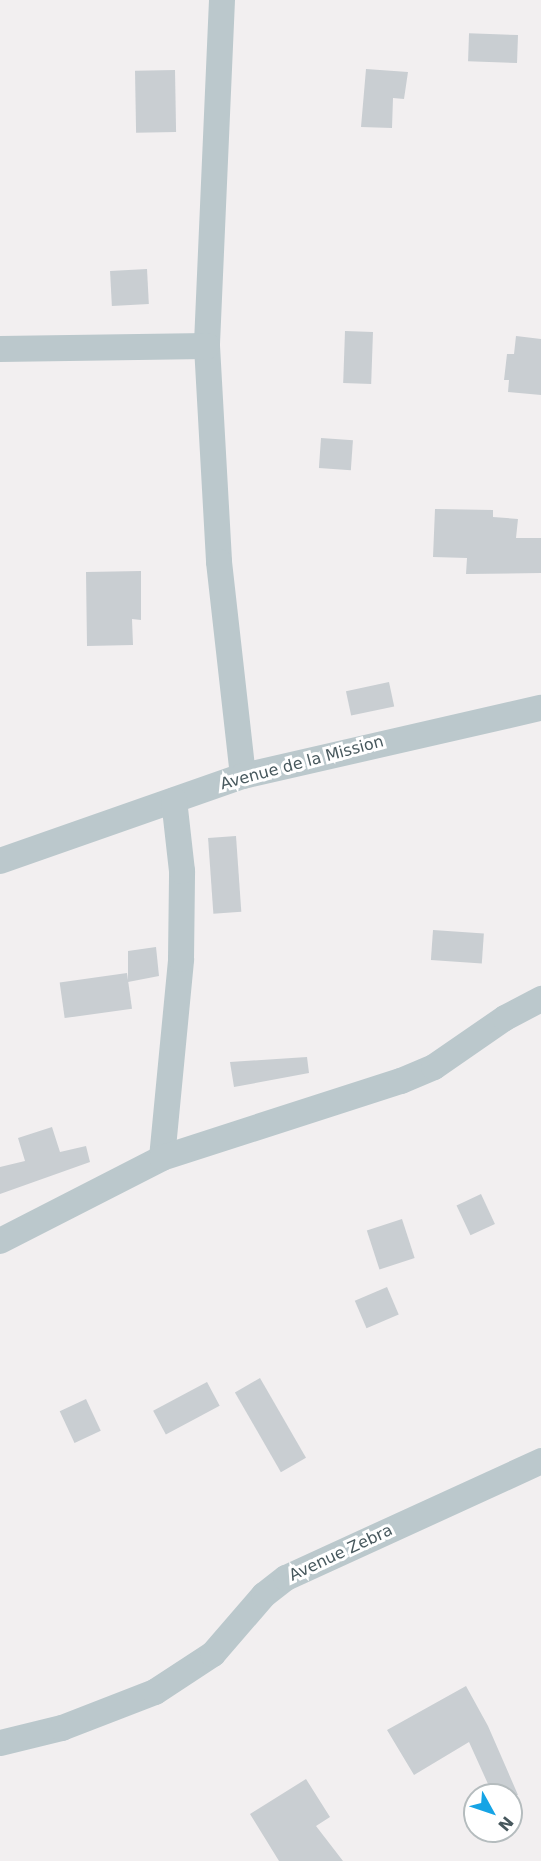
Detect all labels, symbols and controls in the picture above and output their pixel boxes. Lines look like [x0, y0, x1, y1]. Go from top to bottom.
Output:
street label: Avenue de la Mission [218, 732, 386, 794]
street label: Avenue Zebra [286, 1521, 396, 1585]
north arrow [463, 1783, 523, 1843]
text: N [494, 1812, 517, 1835]

